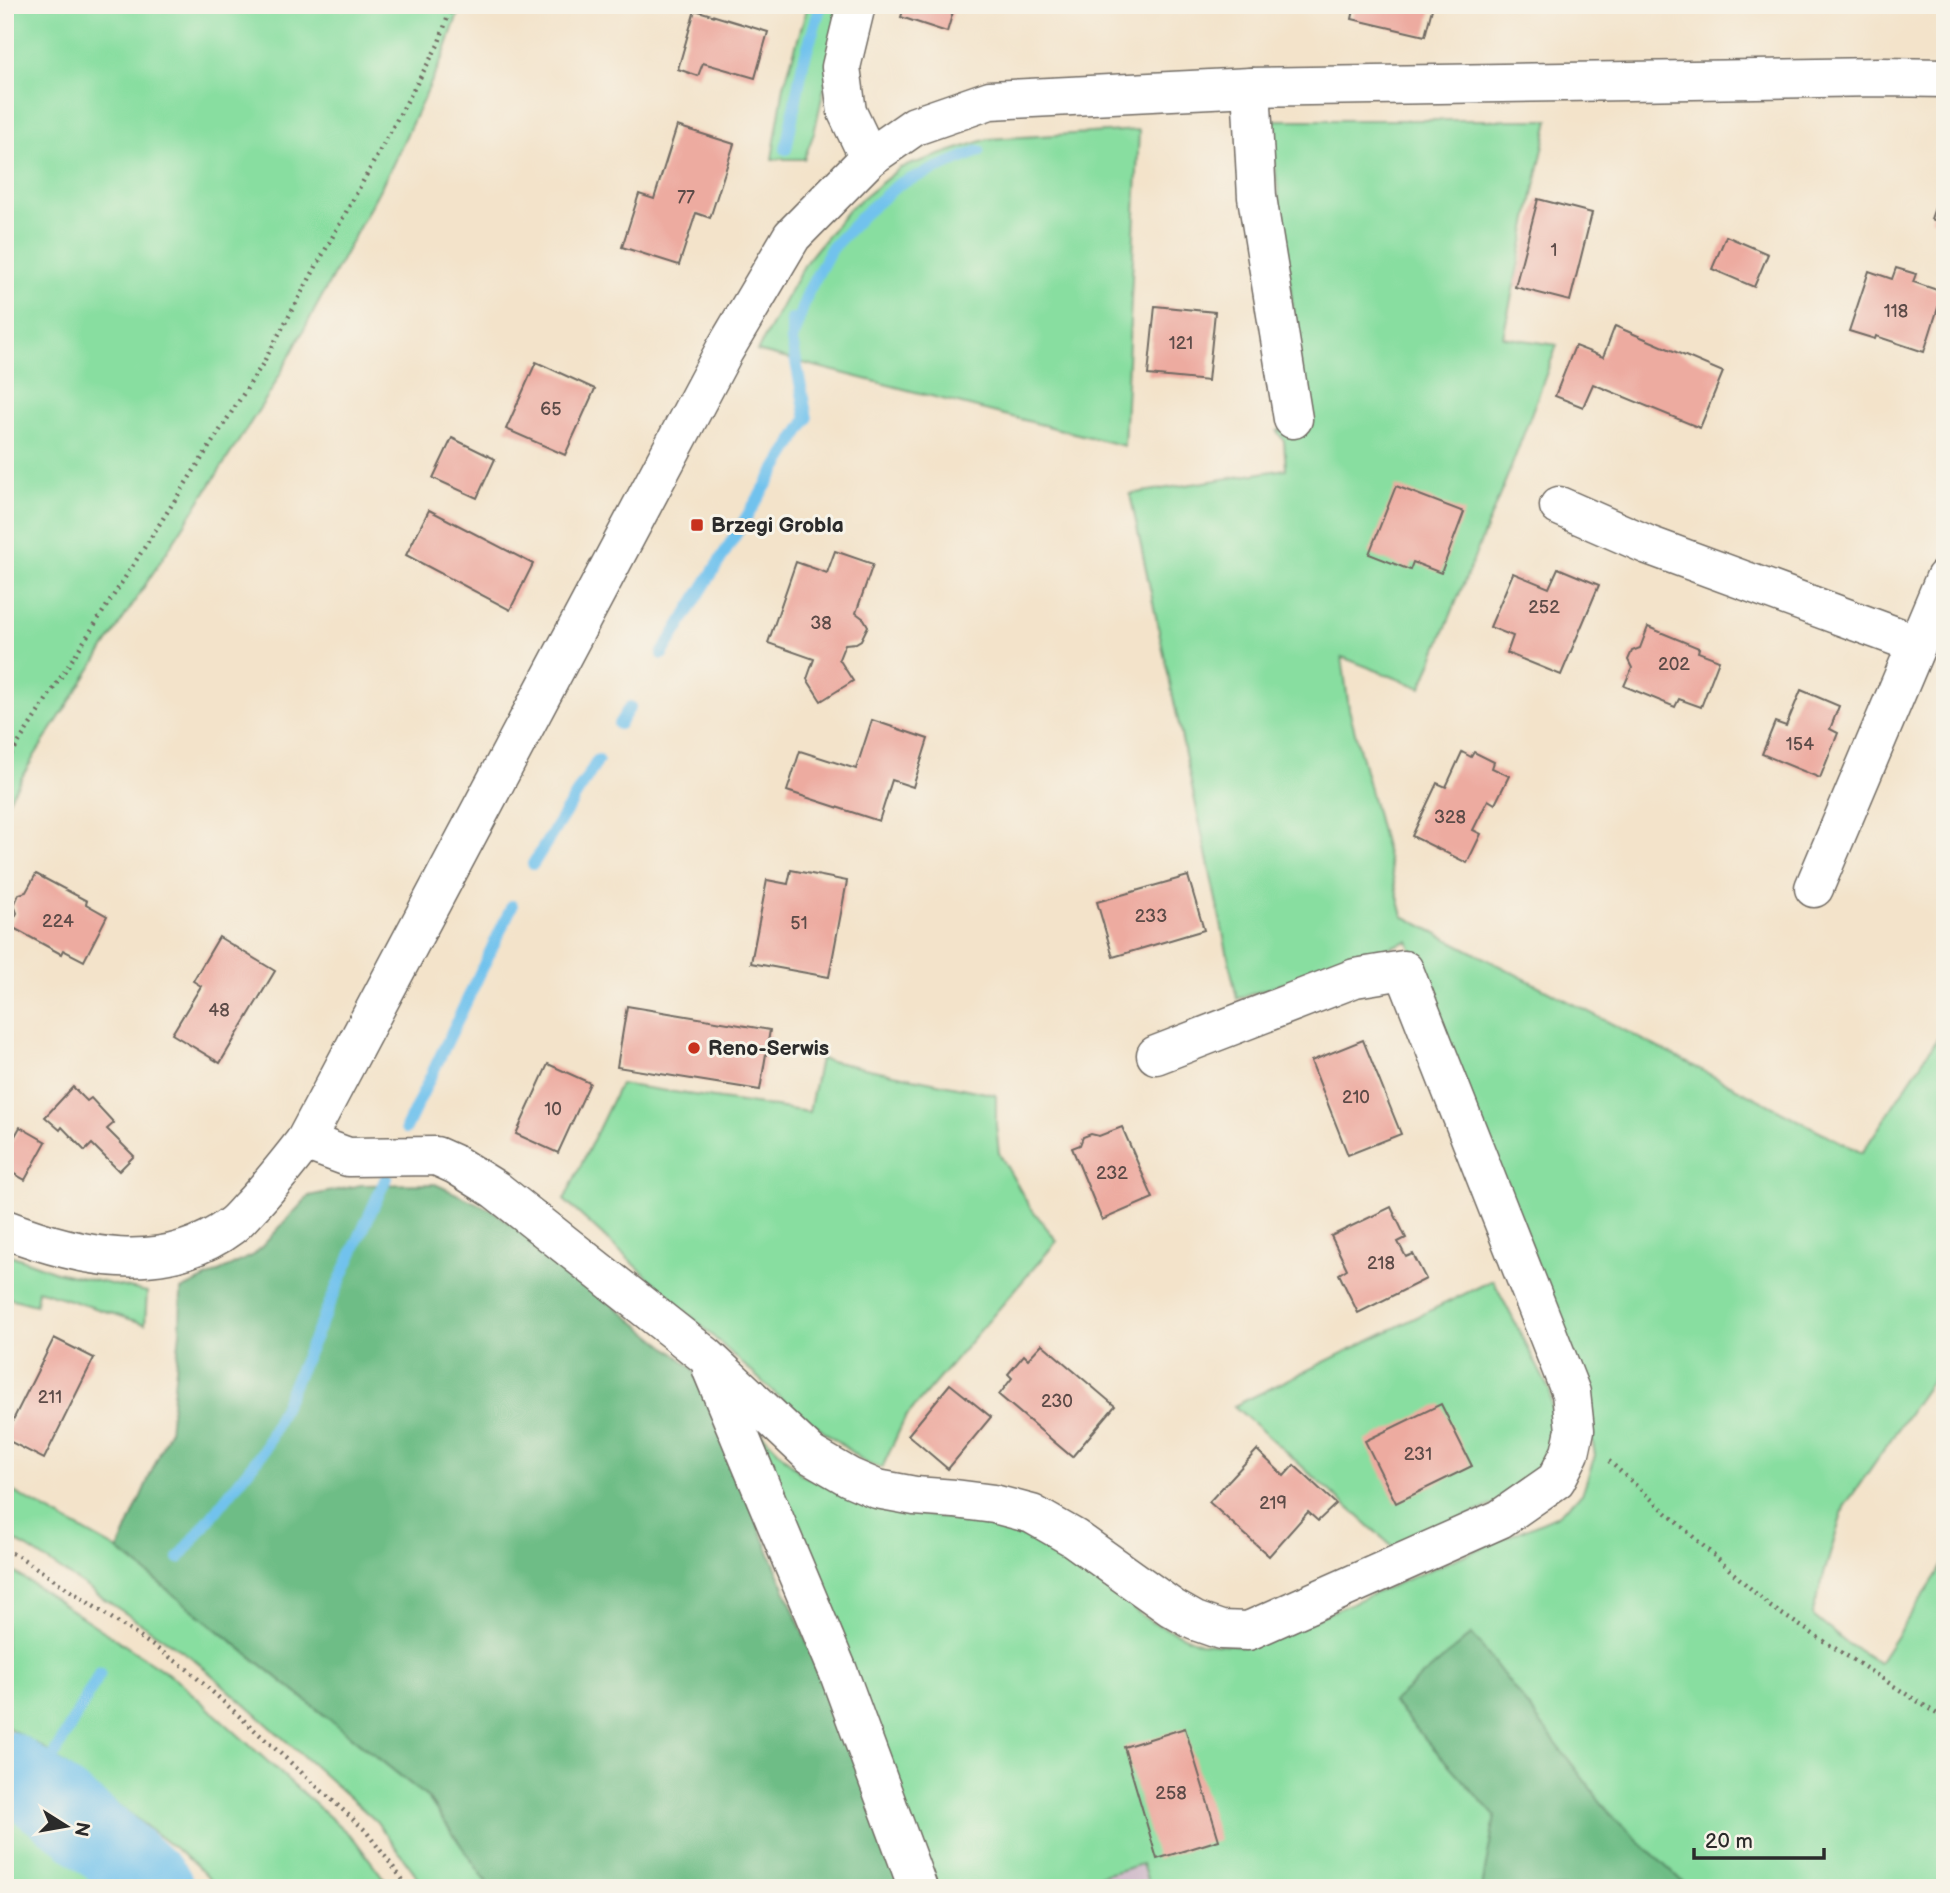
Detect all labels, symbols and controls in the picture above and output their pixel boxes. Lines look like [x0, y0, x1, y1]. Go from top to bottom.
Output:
house number: 77 [677, 187, 695, 208]
house number: 1 [1551, 240, 1557, 261]
house number: 118 [1884, 301, 1908, 322]
house number: 121 [1169, 333, 1193, 354]
house number: 65 [540, 399, 562, 420]
place label: Brzegi Grobla [711, 513, 844, 538]
marker: Brzegi Grobla [689, 517, 705, 533]
house number: 252 [1528, 597, 1560, 618]
house number: 38 [810, 613, 832, 634]
house number: 202 [1658, 654, 1690, 675]
house number: 154 [1786, 734, 1814, 755]
house number: 328 [1434, 807, 1466, 828]
house number: 233 [1135, 906, 1167, 927]
house number: 224 [42, 911, 74, 932]
house number: 51 [790, 913, 808, 934]
house number: 48 [208, 1000, 230, 1021]
place label: Reno-Serwis [708, 1036, 829, 1061]
marker: Reno-Serwis [686, 1040, 702, 1056]
house number: 210 [1342, 1087, 1370, 1108]
house number: 10 [544, 1099, 562, 1120]
house number: 232 [1096, 1163, 1128, 1184]
house number: 218 [1367, 1253, 1395, 1274]
house number: 211 [38, 1387, 62, 1408]
house number: 230 [1041, 1391, 1073, 1412]
house number: 231 [1404, 1444, 1432, 1465]
house number: 219 [1259, 1493, 1287, 1514]
house number: 258 [1155, 1783, 1187, 1804]
north arrow [32, 1792, 102, 1862]
scale bar [1694, 1816, 1824, 1860]
text: N [69, 1820, 94, 1838]
text: 20 m [1705, 1829, 1753, 1854]

